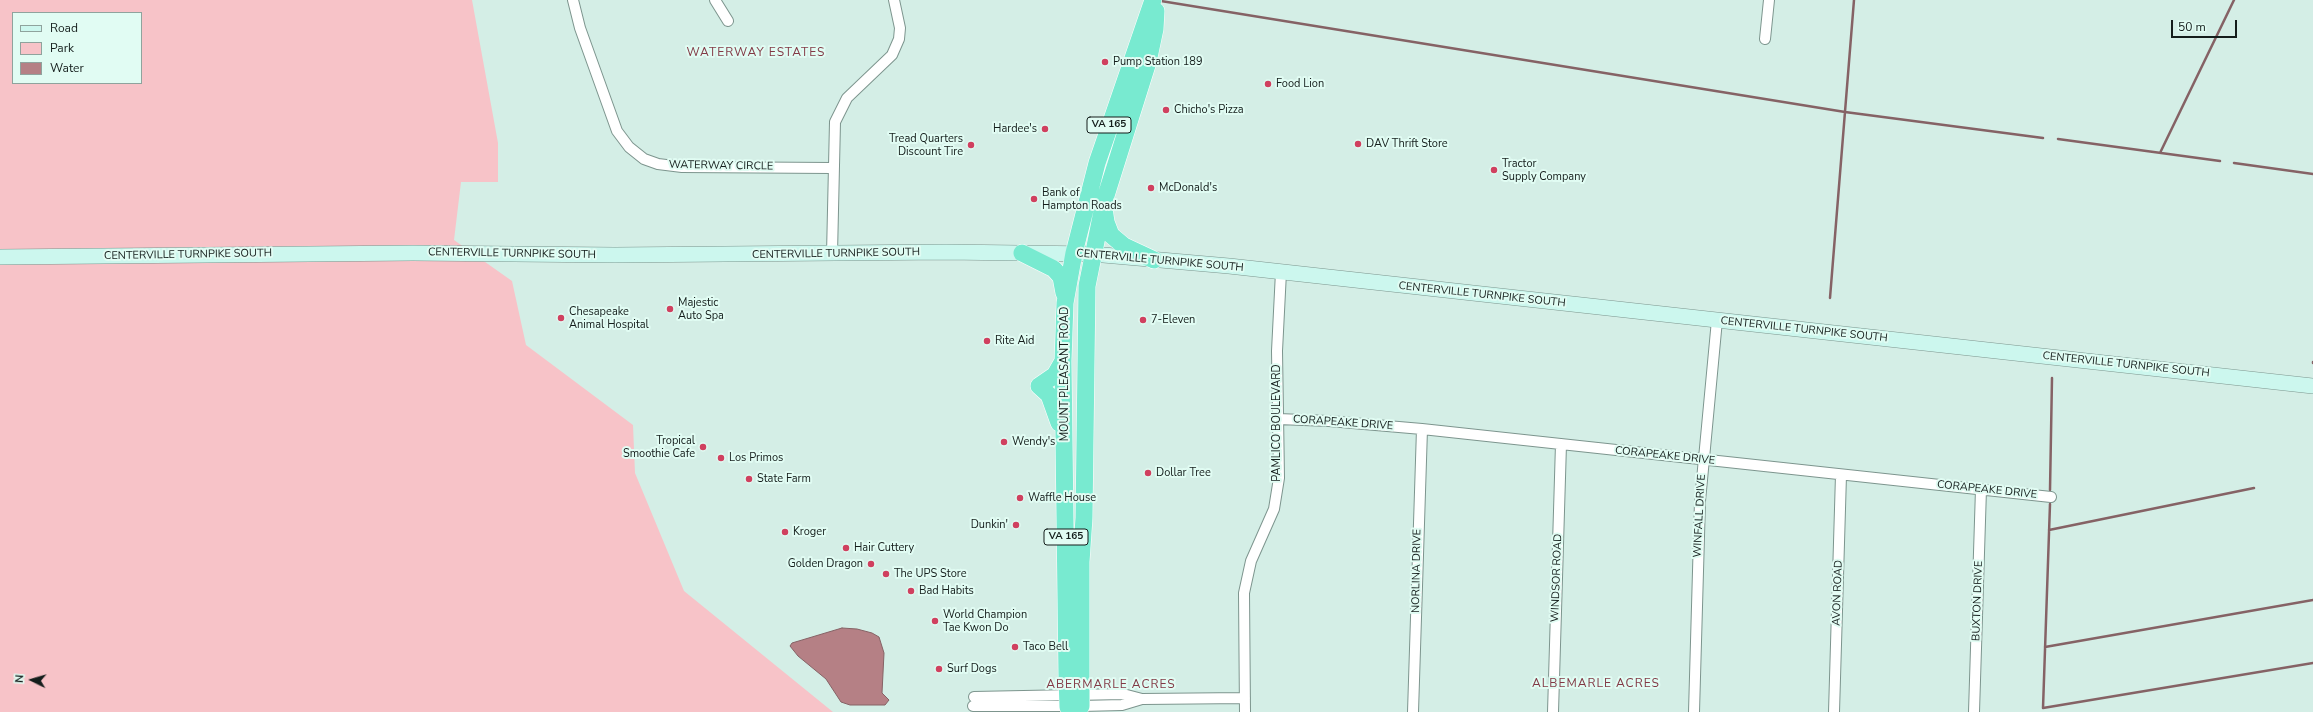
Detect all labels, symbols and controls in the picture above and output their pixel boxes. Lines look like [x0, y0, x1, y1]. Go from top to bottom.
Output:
legend [12, 12, 142, 84]
scale bar [2173, 12, 2239, 38]
text: 50 m [2178, 19, 2206, 35]
text: Road [50, 20, 78, 36]
text: Park [50, 40, 74, 56]
district label: WATERWAY ESTATES [687, 46, 825, 60]
place label: Pump Station 189 [1113, 55, 1203, 69]
marker: Pump Station 189 [1100, 57, 1110, 67]
text: Water [50, 60, 84, 76]
place label: Food Lion [1276, 77, 1324, 91]
marker: Food Lion [1263, 79, 1273, 89]
place label: Chicho's Pizza [1174, 103, 1244, 117]
marker: Chicho's Pizza [1161, 105, 1171, 115]
road number: VA 165 [1087, 117, 1131, 133]
place label: Hardee's [993, 122, 1037, 136]
marker: Hardee's [1040, 124, 1050, 134]
place label: Tread Quarters Discount Tire [889, 132, 963, 158]
place label: DAV Thrift Store [1366, 137, 1448, 151]
marker: DAV Thrift Store [1353, 139, 1363, 149]
marker: Tread Quarters Discount Tire [966, 140, 976, 150]
place label: Tractor Supply Company [1502, 157, 1586, 183]
street label: WATERWAY CIRCLE [669, 158, 773, 174]
marker: Tractor Supply Company [1489, 165, 1499, 175]
place label: McDonald's [1159, 181, 1217, 195]
marker: McDonald's [1146, 183, 1156, 193]
place label: Bank of Hampton Roads [1042, 186, 1122, 212]
marker: Bank of Hampton Roads [1029, 194, 1039, 204]
street label: CENTERVILLE TURNPIKE SOUTH [428, 246, 596, 262]
street label: CENTERVILLE TURNPIKE SOUTH [752, 246, 920, 262]
street label: CENTERVILLE TURNPIKE SOUTH [104, 247, 272, 263]
street label: CENTERVILLE TURNPIKE SOUTH [1076, 247, 1244, 275]
street label: CENTERVILLE TURNPIKE SOUTH [1398, 280, 1566, 310]
place label: Majestic Auto Spa [678, 296, 724, 322]
marker: Majestic Auto Spa [665, 304, 675, 314]
place label: Chesapeake Animal Hospital [569, 305, 649, 331]
street label: MOUNT PLEASANT ROAD [1058, 307, 1072, 441]
marker: Chesapeake Animal Hospital [556, 313, 566, 323]
place label: 7-Eleven [1151, 313, 1195, 327]
marker: 7-Eleven [1138, 315, 1148, 325]
street label: CENTERVILLE TURNPIKE SOUTH [1720, 315, 1888, 345]
place label: Rite Aid [995, 334, 1034, 348]
marker: Rite Aid [982, 336, 992, 346]
street label: CENTERVILLE TURNPIKE SOUTH [2042, 350, 2210, 380]
street label: PAMLICO BOULEVARD [1270, 364, 1284, 482]
street label: CORAPEAKE DRIVE [1292, 413, 1394, 433]
place label: Tropical Smoothie Cafe [623, 434, 695, 460]
place label: Wendy's [1012, 435, 1055, 449]
marker: Wendy's [999, 437, 1009, 447]
marker: Tropical Smoothie Cafe [698, 442, 708, 452]
street label: CORAPEAKE DRIVE [1614, 444, 1716, 468]
place label: Los Primos [729, 451, 783, 465]
marker: Los Primos [716, 453, 726, 463]
place label: Dollar Tree [1156, 466, 1211, 480]
marker: Dollar Tree [1143, 468, 1153, 478]
place label: State Farm [757, 472, 811, 486]
marker: State Farm [744, 474, 754, 484]
street label: WINFALL DRIVE [1691, 474, 1709, 558]
street label: CORAPEAKE DRIVE [1936, 478, 2038, 502]
place label: Waffle House [1028, 491, 1096, 505]
marker: Waffle House [1015, 493, 1025, 503]
place label: Dunkin' [971, 518, 1008, 532]
marker: Dunkin' [1011, 520, 1021, 530]
place label: Kroger [793, 525, 826, 539]
marker: Kroger [780, 527, 790, 537]
road number: VA 165 [1044, 529, 1088, 545]
street label: NORLINA DRIVE [1410, 529, 1424, 613]
street label: WINDSOR ROAD [1549, 534, 1565, 622]
place label: Hair Cuttery [854, 541, 914, 555]
marker: Hair Cuttery [841, 543, 851, 553]
place label: Golden Dragon [788, 557, 863, 571]
marker: Golden Dragon [866, 559, 876, 569]
street label: AVON ROAD [1830, 560, 1846, 626]
street label: BUXTON DRIVE [1970, 561, 1986, 641]
place label: The UPS Store [894, 567, 966, 581]
marker: The UPS Store [881, 569, 891, 579]
place label: Bad Habits [919, 584, 974, 598]
marker: Bad Habits [906, 586, 916, 596]
place label: World Champion Tae Kwon Do [943, 608, 1027, 634]
marker: World Champion Tae Kwon Do [930, 616, 940, 626]
place label: Taco Bell [1023, 640, 1068, 654]
marker: Taco Bell [1010, 642, 1020, 652]
north arrow [12, 660, 52, 700]
place label: Surf Dogs [947, 662, 997, 676]
marker: Surf Dogs [934, 664, 944, 674]
text: N [12, 674, 27, 684]
district label: ALBEMARLE ACRES [1532, 677, 1660, 691]
district label: ABERMARLE ACRES [1046, 678, 1176, 692]

